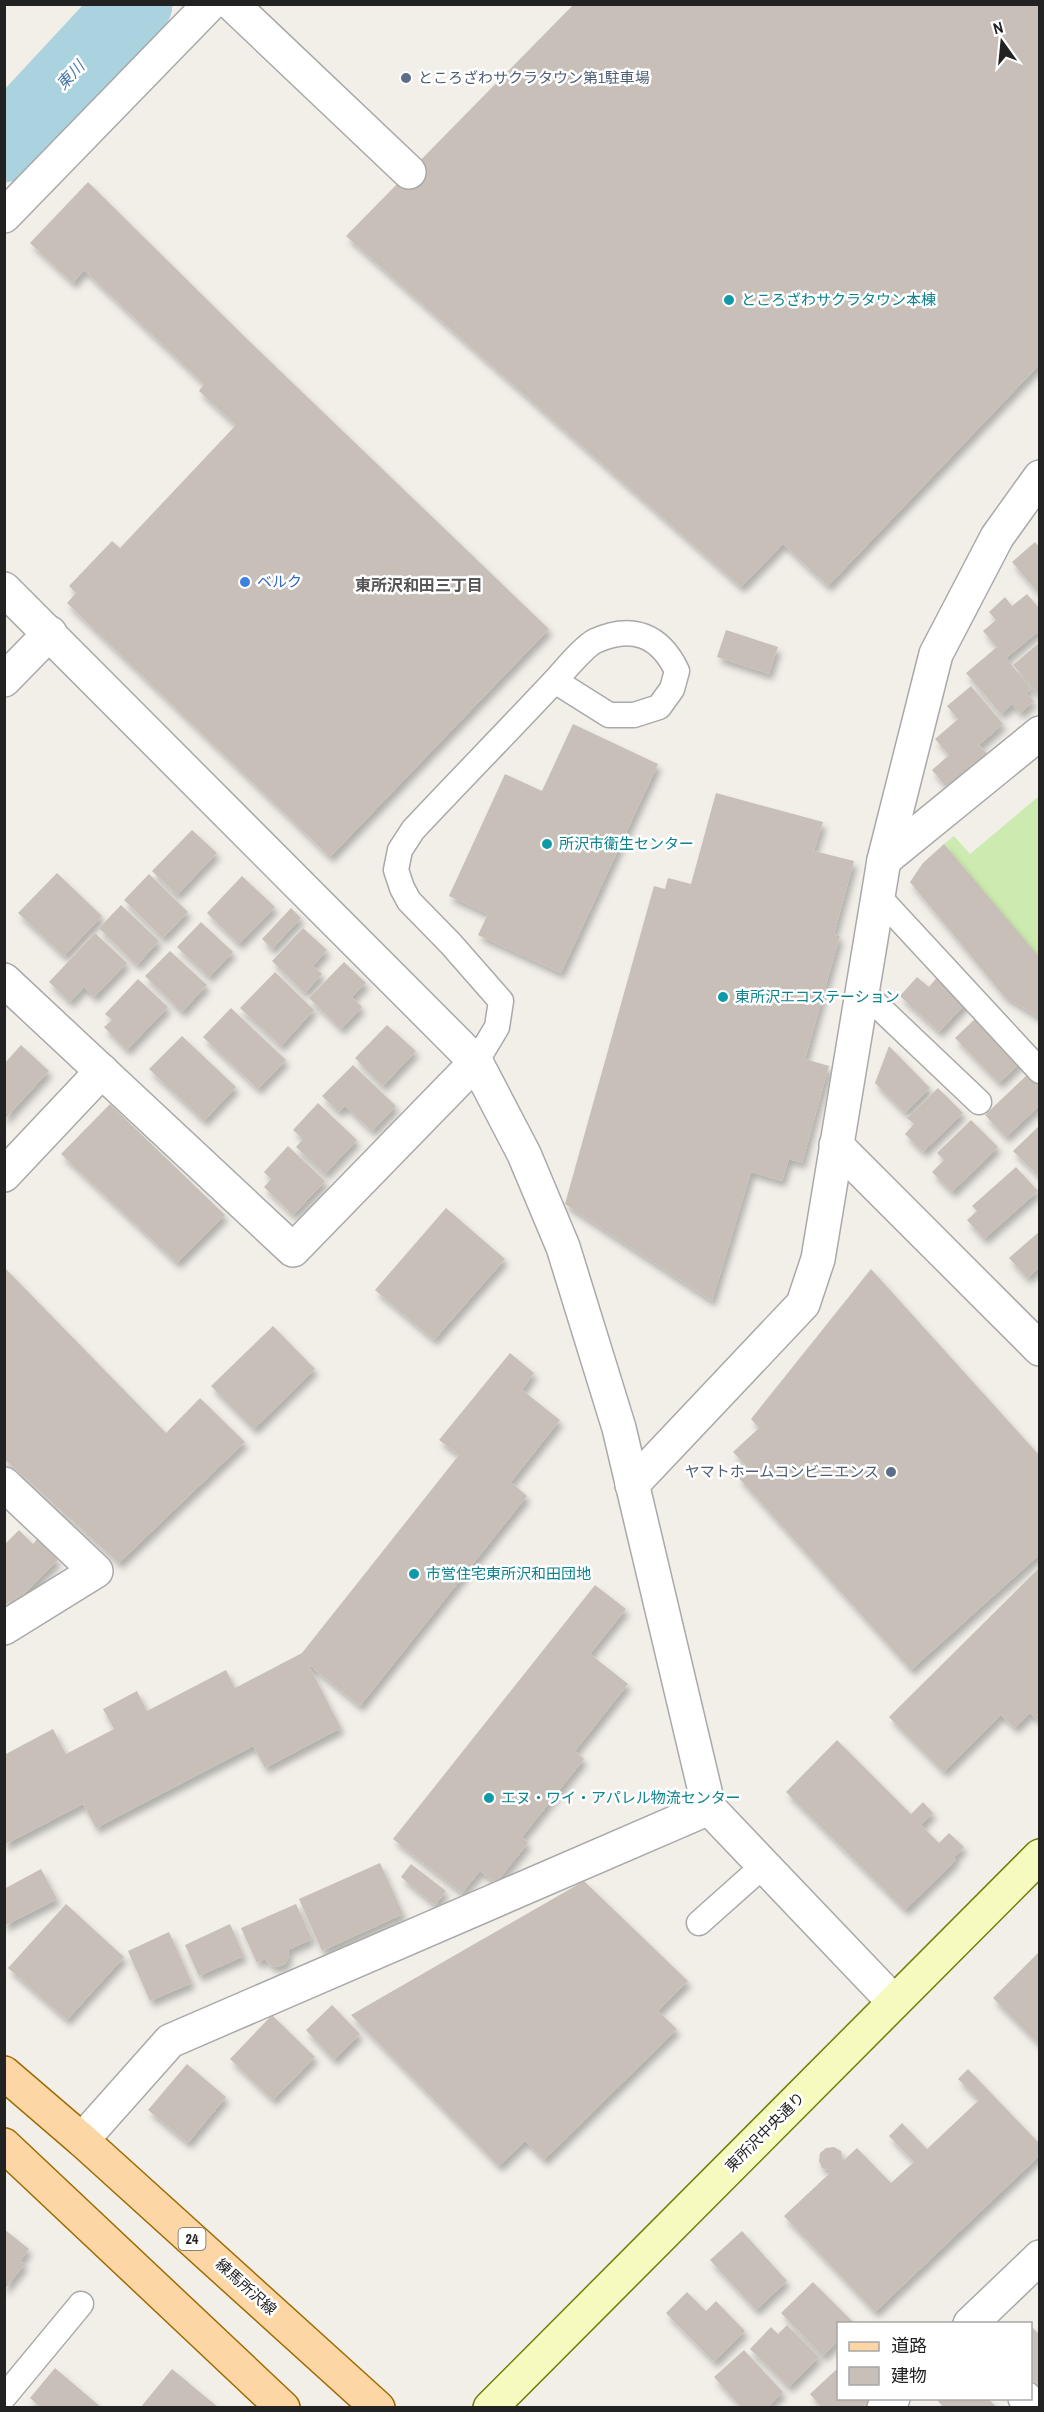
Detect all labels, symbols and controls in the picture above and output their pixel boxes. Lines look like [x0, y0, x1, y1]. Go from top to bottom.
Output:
north arrow [972, 12, 1032, 72]
text: N [991, 16, 1006, 39]
water label: 東川 [51, 54, 90, 94]
place label: ところざわサクラタウン第1駐車場 [418, 67, 650, 88]
marker: ところざわサクラタウン第1駐車場 [399, 71, 413, 85]
place label: ところざわサクラタウン本棟 [741, 289, 936, 310]
marker: ところざわサクラタウン本棟 [722, 293, 736, 307]
place label: ベルク [257, 571, 302, 592]
district label: 東所沢和田三丁目 [355, 574, 483, 596]
marker: ベルク [238, 575, 252, 589]
place label: 所沢市衛生センター [559, 833, 694, 854]
marker: 所沢市衛生センター [540, 837, 554, 851]
place label: 東所沢エコステーション [735, 986, 900, 1007]
marker: 東所沢エコステーション [716, 990, 730, 1004]
place label: ヤマトホームコンビニエンス [685, 1461, 879, 1482]
marker: ヤマトホームコンビニエンス [884, 1465, 898, 1479]
place label: 市営住宅東所沢和田団地 [426, 1563, 591, 1584]
marker: 市営住宅東所沢和田団地 [407, 1567, 421, 1581]
place label: エヌ・ワイ・アパレル物流センター [501, 1787, 741, 1808]
marker: エヌ・ワイ・アパレル物流センター [482, 1791, 496, 1805]
street label: 東所沢中央通り [720, 2087, 809, 2176]
road number: 24 [178, 2228, 206, 2250]
street label: 練馬所沢線 [211, 2254, 281, 2320]
legend [837, 2322, 1032, 2400]
text: 道路 [891, 2333, 927, 2358]
text: 建物 [891, 2363, 927, 2388]

